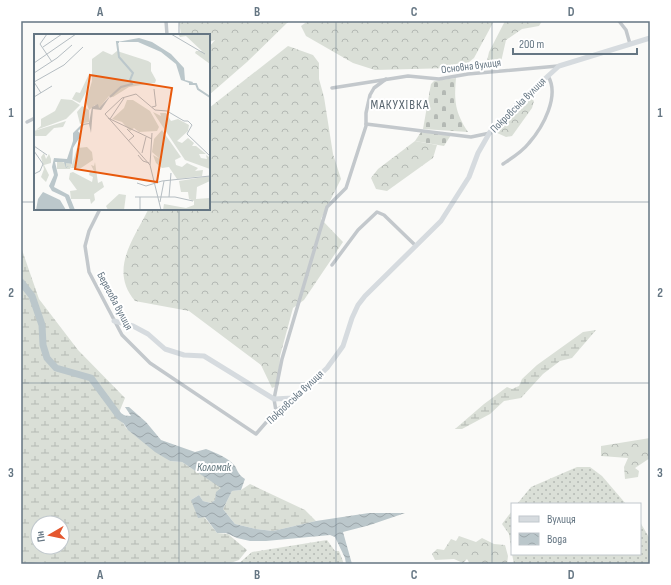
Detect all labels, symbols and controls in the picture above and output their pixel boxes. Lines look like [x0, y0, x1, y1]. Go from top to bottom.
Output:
text: A [96, 4, 104, 20]
text: B [254, 4, 260, 20]
text: C [411, 4, 418, 20]
text: D [568, 4, 575, 20]
scale bar [513, 30, 637, 56]
inset map [34, 34, 210, 210]
text: 200 m [519, 37, 545, 52]
street label: Основна вулиця [440, 56, 502, 76]
street label: Покровська вулиця [488, 75, 548, 135]
district label: МАКУХІВКА [370, 97, 430, 113]
text: 1 [8, 105, 14, 121]
text: 1 [657, 105, 663, 121]
street label: Берегова вулиця [94, 270, 136, 332]
text: 2 [8, 285, 14, 301]
text: 2 [657, 285, 663, 301]
street label: Покровська вулиця [264, 367, 326, 427]
water label: Коломак [197, 460, 232, 475]
text: 3 [8, 465, 14, 481]
text: 3 [657, 465, 663, 481]
legend [511, 503, 641, 555]
text: Вулиця [547, 512, 576, 527]
north arrow [30, 515, 70, 555]
text: Пн [33, 530, 48, 543]
text: Вода [547, 532, 567, 547]
text: A [96, 567, 104, 583]
text: B [254, 567, 260, 583]
text: C [411, 567, 418, 583]
text: D [568, 567, 575, 583]

